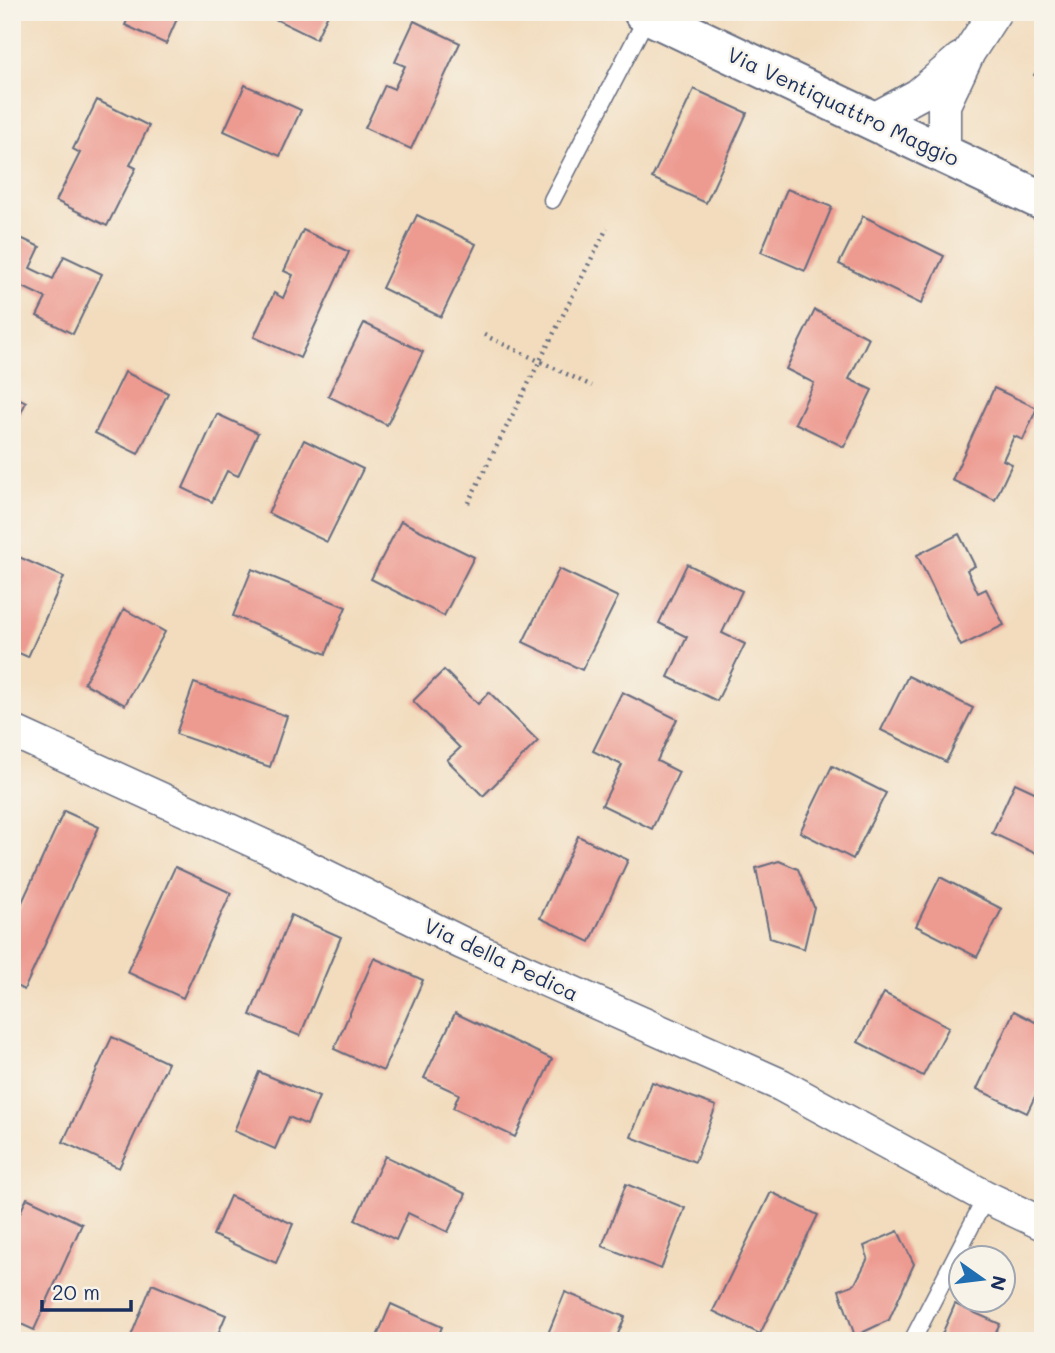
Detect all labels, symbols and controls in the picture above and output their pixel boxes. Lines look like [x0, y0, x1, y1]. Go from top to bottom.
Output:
street label: Via Ventiquattro Maggio [723, 40, 964, 171]
street label: Via della Pedica [420, 911, 583, 1006]
north arrow [946, 1244, 1016, 1314]
scale bar [42, 1269, 131, 1313]
text: N [985, 1273, 1013, 1293]
text: 20 m [52, 1278, 100, 1305]

